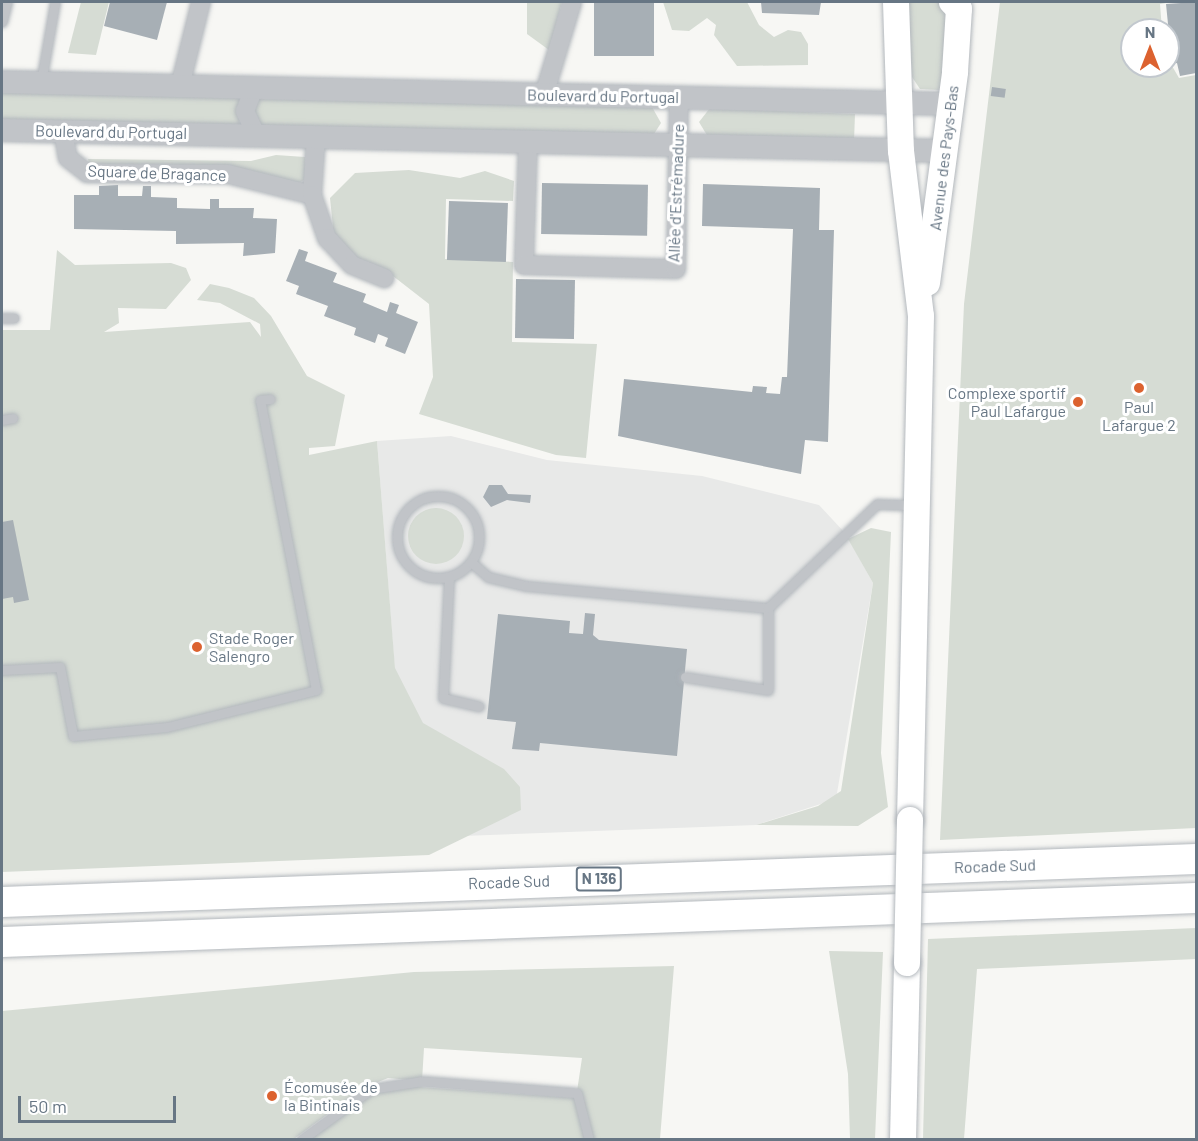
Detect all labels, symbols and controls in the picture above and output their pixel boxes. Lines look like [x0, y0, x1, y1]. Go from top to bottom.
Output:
north arrow [1120, 18, 1180, 78]
text: N [1145, 22, 1155, 41]
street label: Avenue des Pays-Bas [926, 84, 962, 232]
street label: Boulevard du Portugal [527, 85, 679, 107]
street label: Boulevard du Portugal [35, 121, 187, 143]
street label: Allée d'Estrémadure [664, 123, 688, 263]
street label: Square de Bragance [87, 161, 227, 185]
marker: Paul Lafargue 2 [1132, 381, 1146, 395]
place label: Complexe sportif Paul Lafargue [948, 383, 1066, 421]
marker: Complexe sportif Paul Lafargue [1071, 395, 1085, 409]
place label: Paul Lafargue 2 [1102, 397, 1176, 435]
place label: Stade Roger Salengro [209, 628, 294, 666]
marker: Stade Roger Salengro [190, 640, 204, 654]
street label: Rocade Sud [954, 855, 1036, 877]
road number: N 136 [575, 867, 623, 891]
street label: Rocade Sud [468, 871, 550, 893]
place label: Écomusée de la Bintinais [284, 1077, 378, 1115]
scale bar [21, 1084, 178, 1122]
marker: Écomusée de la Bintinais [265, 1089, 279, 1103]
text: 50 m [29, 1095, 67, 1117]

